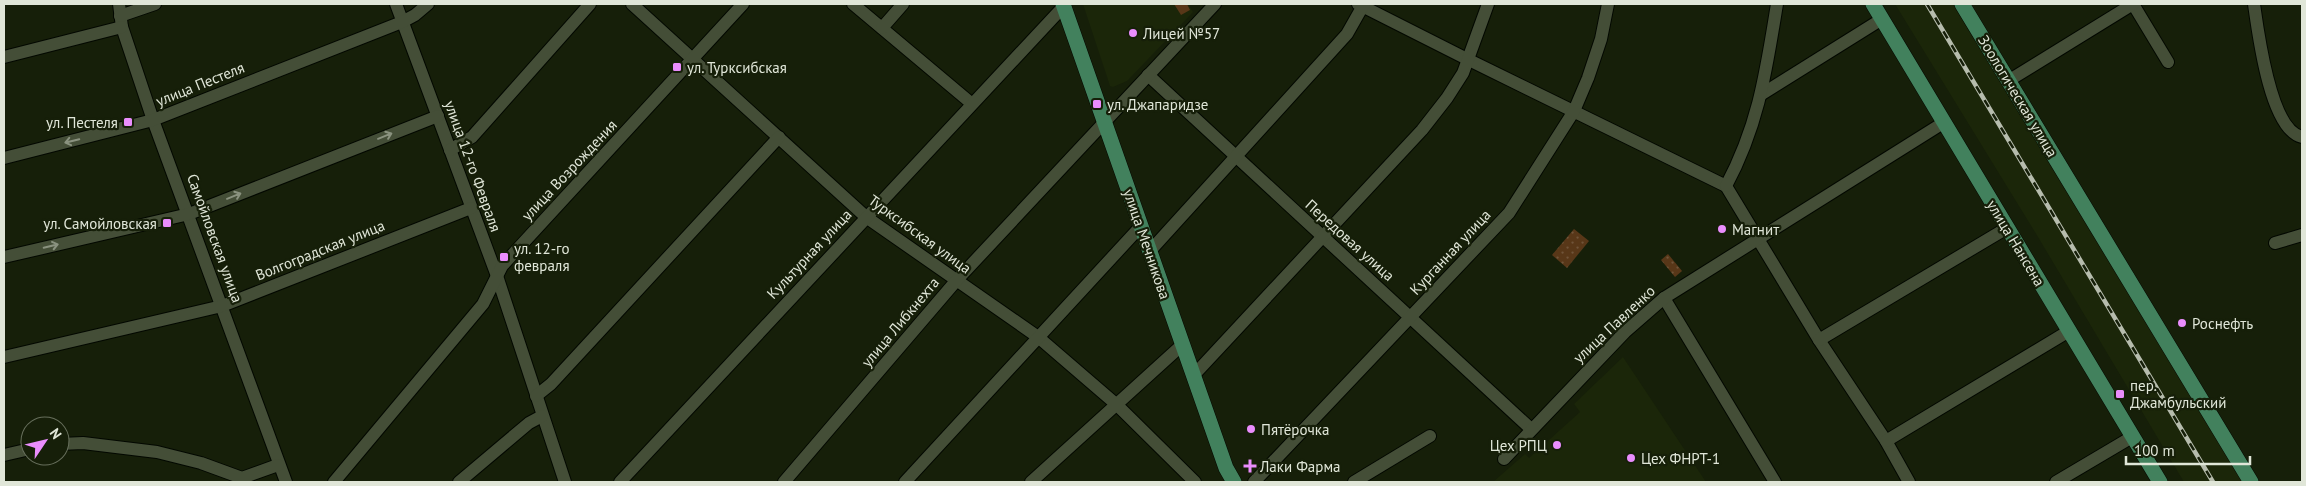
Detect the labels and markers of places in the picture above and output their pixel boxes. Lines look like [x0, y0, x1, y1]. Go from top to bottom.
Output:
place label: Лицей №57 [1142, 24, 1220, 43]
marker: Лицей №57 [1127, 27, 1139, 39]
place label: ул. Турксибская [687, 58, 787, 77]
marker: ул. Турксибская [671, 61, 683, 73]
place label: ул. Джапаридзе [1107, 95, 1208, 114]
marker: ул. Джапаридзе [1091, 98, 1103, 110]
place label: ул. Пестеля [46, 113, 118, 132]
marker: ул. Пестеля [122, 116, 134, 128]
place label: ул. Самойловская [43, 214, 157, 233]
marker: ул. Самойловская [161, 217, 173, 229]
place label: Магнит [1732, 220, 1779, 239]
marker: Магнит [1716, 223, 1728, 235]
place label: ул. 12-го февраля [514, 239, 570, 275]
marker: ул. 12-го февраля [498, 251, 510, 263]
place label: Роснефть [2192, 314, 2253, 333]
marker: Роснефть [2176, 317, 2188, 329]
place label: пер. Джамбульский [2130, 376, 2226, 412]
marker: пер. Джамбульский [2114, 388, 2126, 400]
place label: Пятёрочка [1261, 420, 1329, 439]
marker: Пятёрочка [1245, 423, 1257, 435]
place label: Цех РПЦ [1490, 436, 1547, 455]
marker: Цех РПЦ [1551, 439, 1563, 451]
place label: Цех ФНРТ-1 [1641, 449, 1720, 468]
marker: Цех ФНРТ-1 [1625, 452, 1637, 464]
place label: Лаки Фарма [1259, 457, 1341, 476]
marker: Лаки Фарма [1244, 460, 1256, 472]

